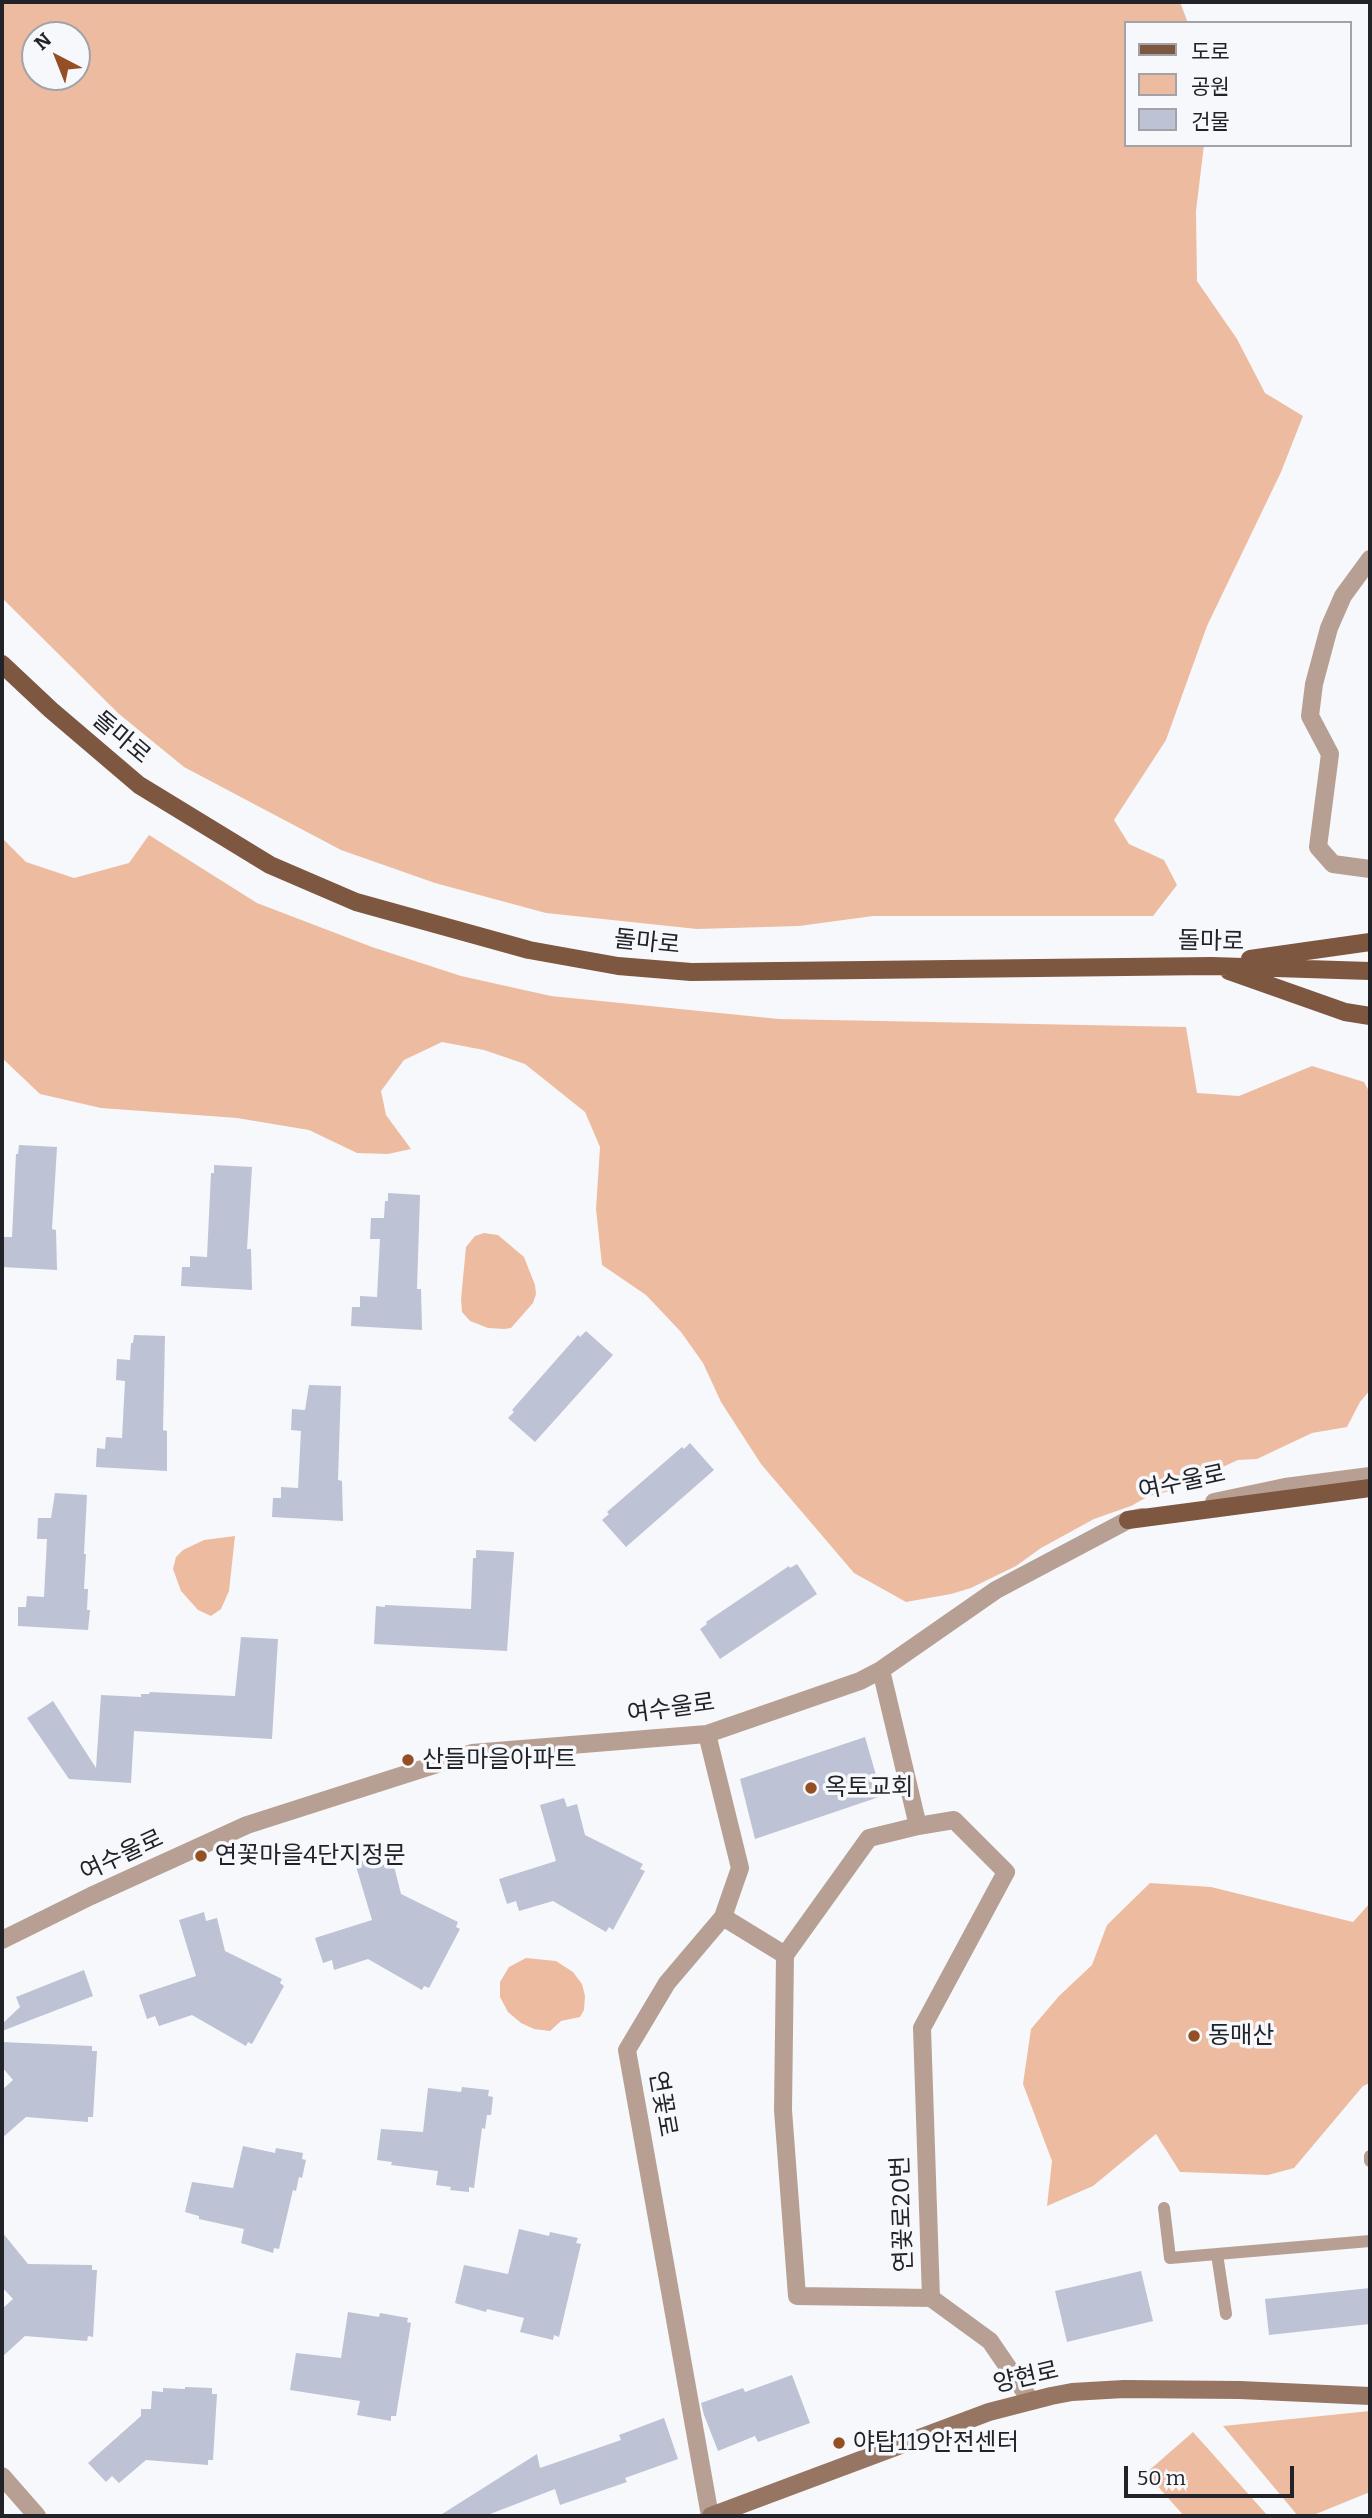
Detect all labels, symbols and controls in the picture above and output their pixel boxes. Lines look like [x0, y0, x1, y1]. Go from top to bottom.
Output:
north arrow [21, 21, 91, 91]
legend [1124, 21, 1351, 147]
text: N [30, 28, 56, 55]
text: 도로 [1191, 39, 1230, 65]
text: 공원 [1191, 74, 1230, 100]
text: 건물 [1191, 109, 1230, 135]
street label: 돌마로 [86, 706, 156, 770]
street label: 돌마로 [613, 925, 681, 961]
street label: 돌마로 [1178, 927, 1244, 957]
street label: 여수울로 [1136, 1460, 1228, 1506]
street label: 여수울로 [625, 1689, 717, 1729]
place label: 산들마을아파트 [422, 1746, 577, 1774]
marker: 산들마을아파트 [400, 1752, 416, 1768]
place label: 옥토교회 [825, 1774, 913, 1802]
marker: 옥토교회 [803, 1780, 819, 1796]
street label: 여수울로 [76, 1824, 168, 1888]
place label: 연꽃마을4단지정문 [215, 1842, 406, 1870]
marker: 연꽃마을4단지정문 [193, 1848, 209, 1864]
place label: 동매산 [1208, 2022, 1274, 2050]
marker: 동매산 [1186, 2028, 1202, 2044]
street label: 연꽃로 [642, 2069, 682, 2139]
street label: 연꽃로20번 [887, 2155, 919, 2273]
street label: 양현로 [990, 2357, 1062, 2399]
place label: 야탑119안전센터 [853, 2429, 1019, 2457]
marker: 야탑119안전센터 [831, 2435, 847, 2451]
scale bar [1127, 2452, 1297, 2496]
text: 50 m [1137, 2465, 1186, 2491]

